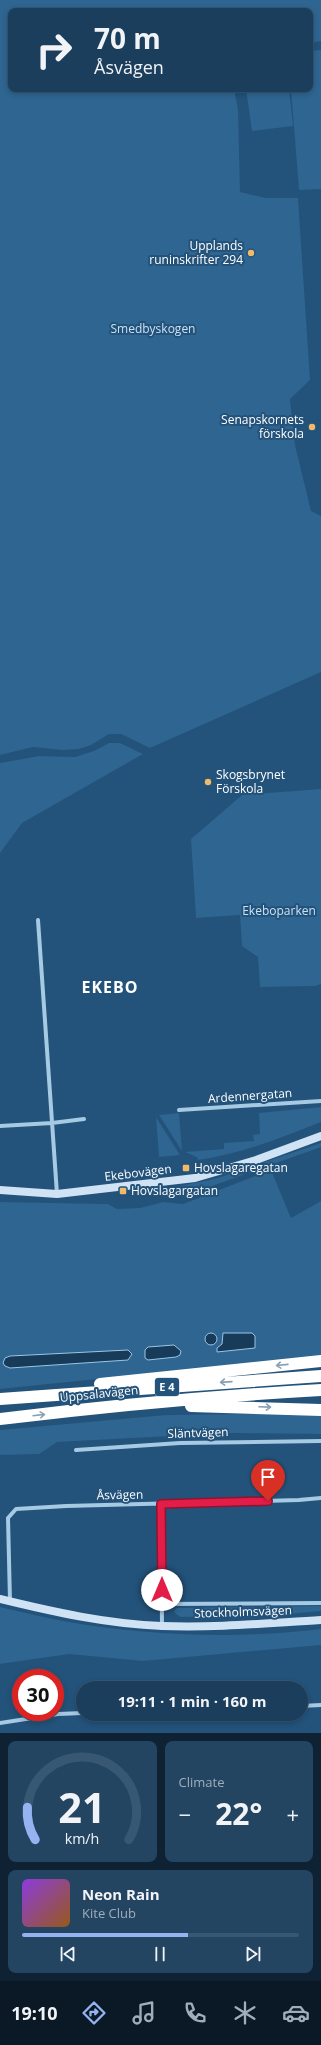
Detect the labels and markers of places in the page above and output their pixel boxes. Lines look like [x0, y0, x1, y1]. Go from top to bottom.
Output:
place label: Upplands runinskrifter 294 [149, 237, 243, 268]
marker: Upplands runinskrifter 294 [246, 248, 256, 258]
place label: Senapskornets förskola [221, 411, 304, 442]
marker: Senapskornets förskola [307, 422, 317, 432]
place label: Skogsbrynet Förskola [216, 766, 285, 797]
marker: Skogsbrynet Förskola [203, 777, 213, 787]
place label: Hovslagaregatan [194, 1159, 288, 1176]
marker: Hovslagaregatan [181, 1163, 191, 1173]
place label: Hovslagargatan [131, 1182, 218, 1199]
marker: Hovslagargatan [118, 1186, 128, 1196]
pin [251, 1460, 285, 1501]

